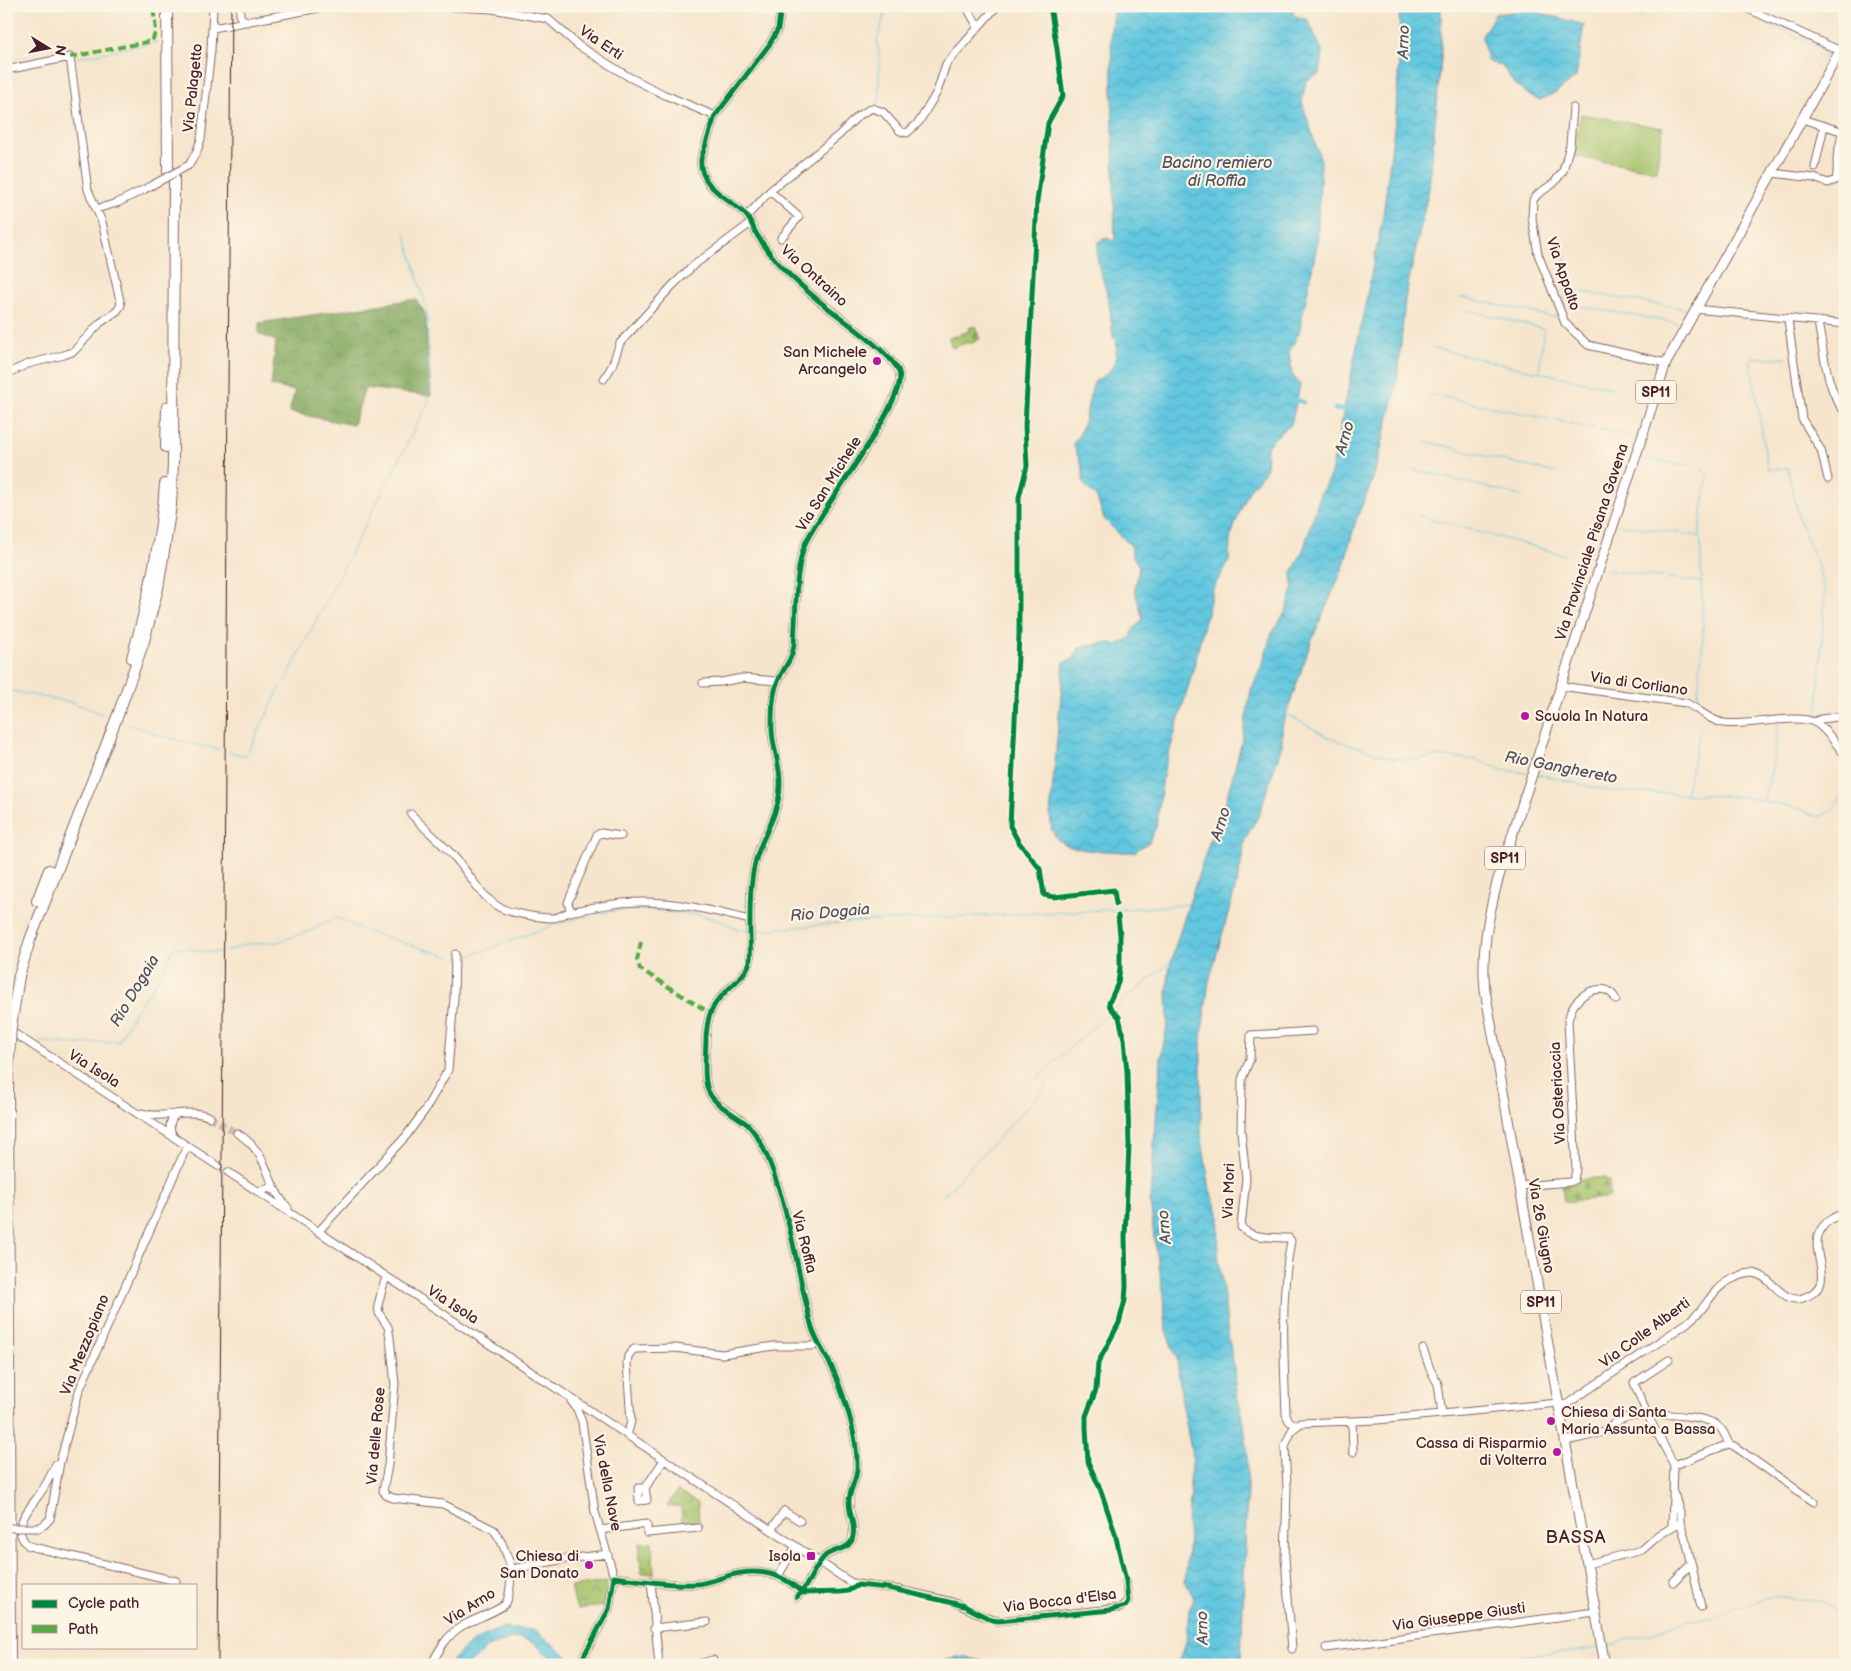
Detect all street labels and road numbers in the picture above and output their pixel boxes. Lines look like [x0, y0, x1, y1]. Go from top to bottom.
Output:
street label: Via Erti [575, 21, 627, 65]
street label: Via Palagetto [179, 43, 207, 133]
street label: Via Appalto [1542, 235, 1584, 313]
street label: Via Ontraino [776, 241, 852, 311]
road number: SP11 [1636, 381, 1676, 404]
street label: Via San Michele [792, 433, 866, 535]
street label: Via Provinciale Pisana Gavena [1551, 441, 1633, 643]
street label: Via di Corliano [1589, 668, 1689, 700]
road number: SP11 [1485, 846, 1525, 870]
street label: Via Osteriaccia [1546, 1041, 1570, 1145]
street label: Via Isola [65, 1046, 123, 1092]
street label: Via Mori [1219, 1163, 1239, 1219]
street label: Via 26 Giugno [1523, 1177, 1559, 1275]
street label: Via Roffia [787, 1209, 821, 1275]
street label: Via Isola [424, 1281, 482, 1329]
road number: SP11 [1521, 1290, 1561, 1314]
street label: Via Mezzopiano [56, 1292, 114, 1398]
street label: Via Colle Alberti [1596, 1294, 1694, 1372]
street label: Via delle Rose [362, 1386, 390, 1486]
street label: Via della Nave [588, 1433, 626, 1533]
street label: Via Arno [441, 1584, 499, 1630]
street label: Via Bocca d'Elsa [1002, 1585, 1118, 1617]
street label: Via Giuseppe Giusti [1391, 1598, 1527, 1636]

